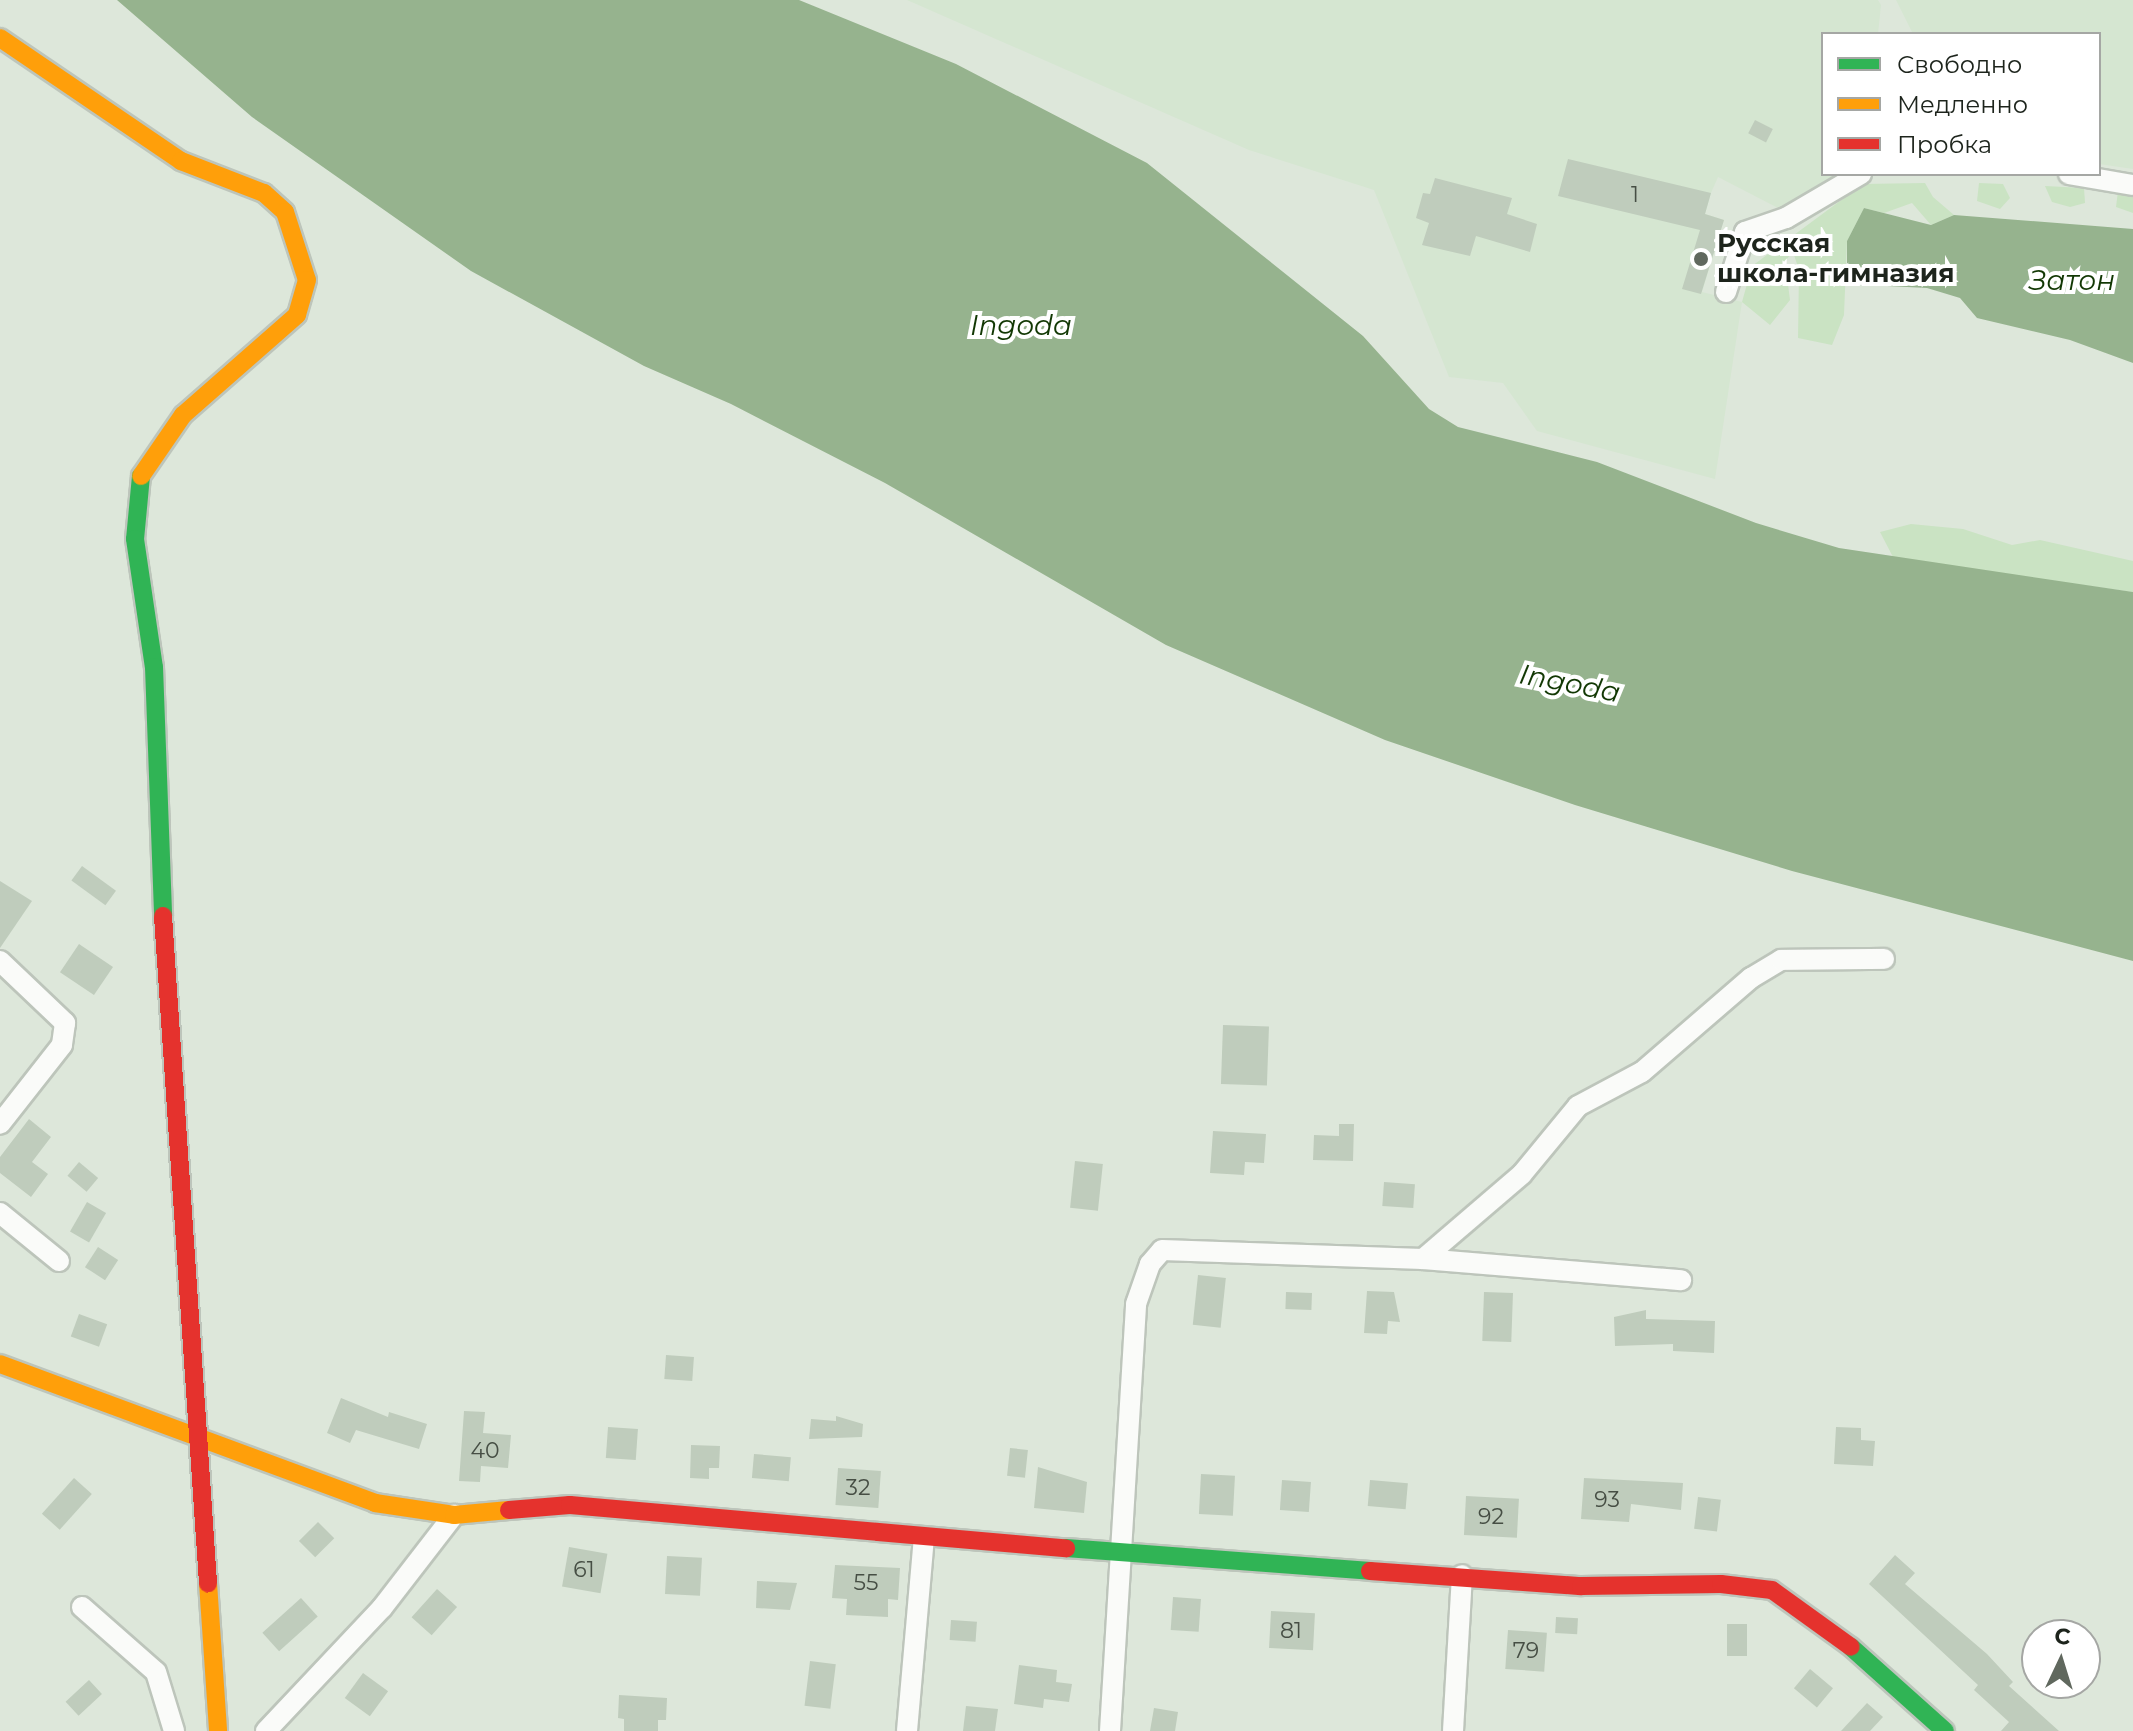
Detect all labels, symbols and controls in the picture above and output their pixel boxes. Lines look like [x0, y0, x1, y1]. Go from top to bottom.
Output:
legend [1821, 32, 2101, 176]
text: Свободно [1897, 50, 2022, 79]
text: Медленно [1897, 90, 2028, 119]
text: Пробка [1897, 130, 1992, 159]
house number: 1 [1631, 182, 1639, 208]
place label: Русская школа-гимназия [1717, 228, 1955, 290]
marker: Русская школа-гимназия [1692, 250, 1710, 268]
water label: Затон [2029, 263, 2115, 297]
water label: Ingoda [970, 308, 1072, 342]
water label: Ingoda [1517, 657, 1623, 709]
house number: 40 [470, 1438, 500, 1464]
house number: 32 [846, 1475, 870, 1501]
house number: 93 [1594, 1487, 1620, 1513]
house number: 92 [1478, 1504, 1504, 1530]
house number: 61 [573, 1557, 595, 1583]
house number: 55 [854, 1570, 878, 1596]
house number: 81 [1280, 1618, 1302, 1644]
north arrow [2021, 1619, 2101, 1699]
text: С [2054, 1623, 2071, 1651]
house number: 79 [1513, 1638, 1539, 1664]

